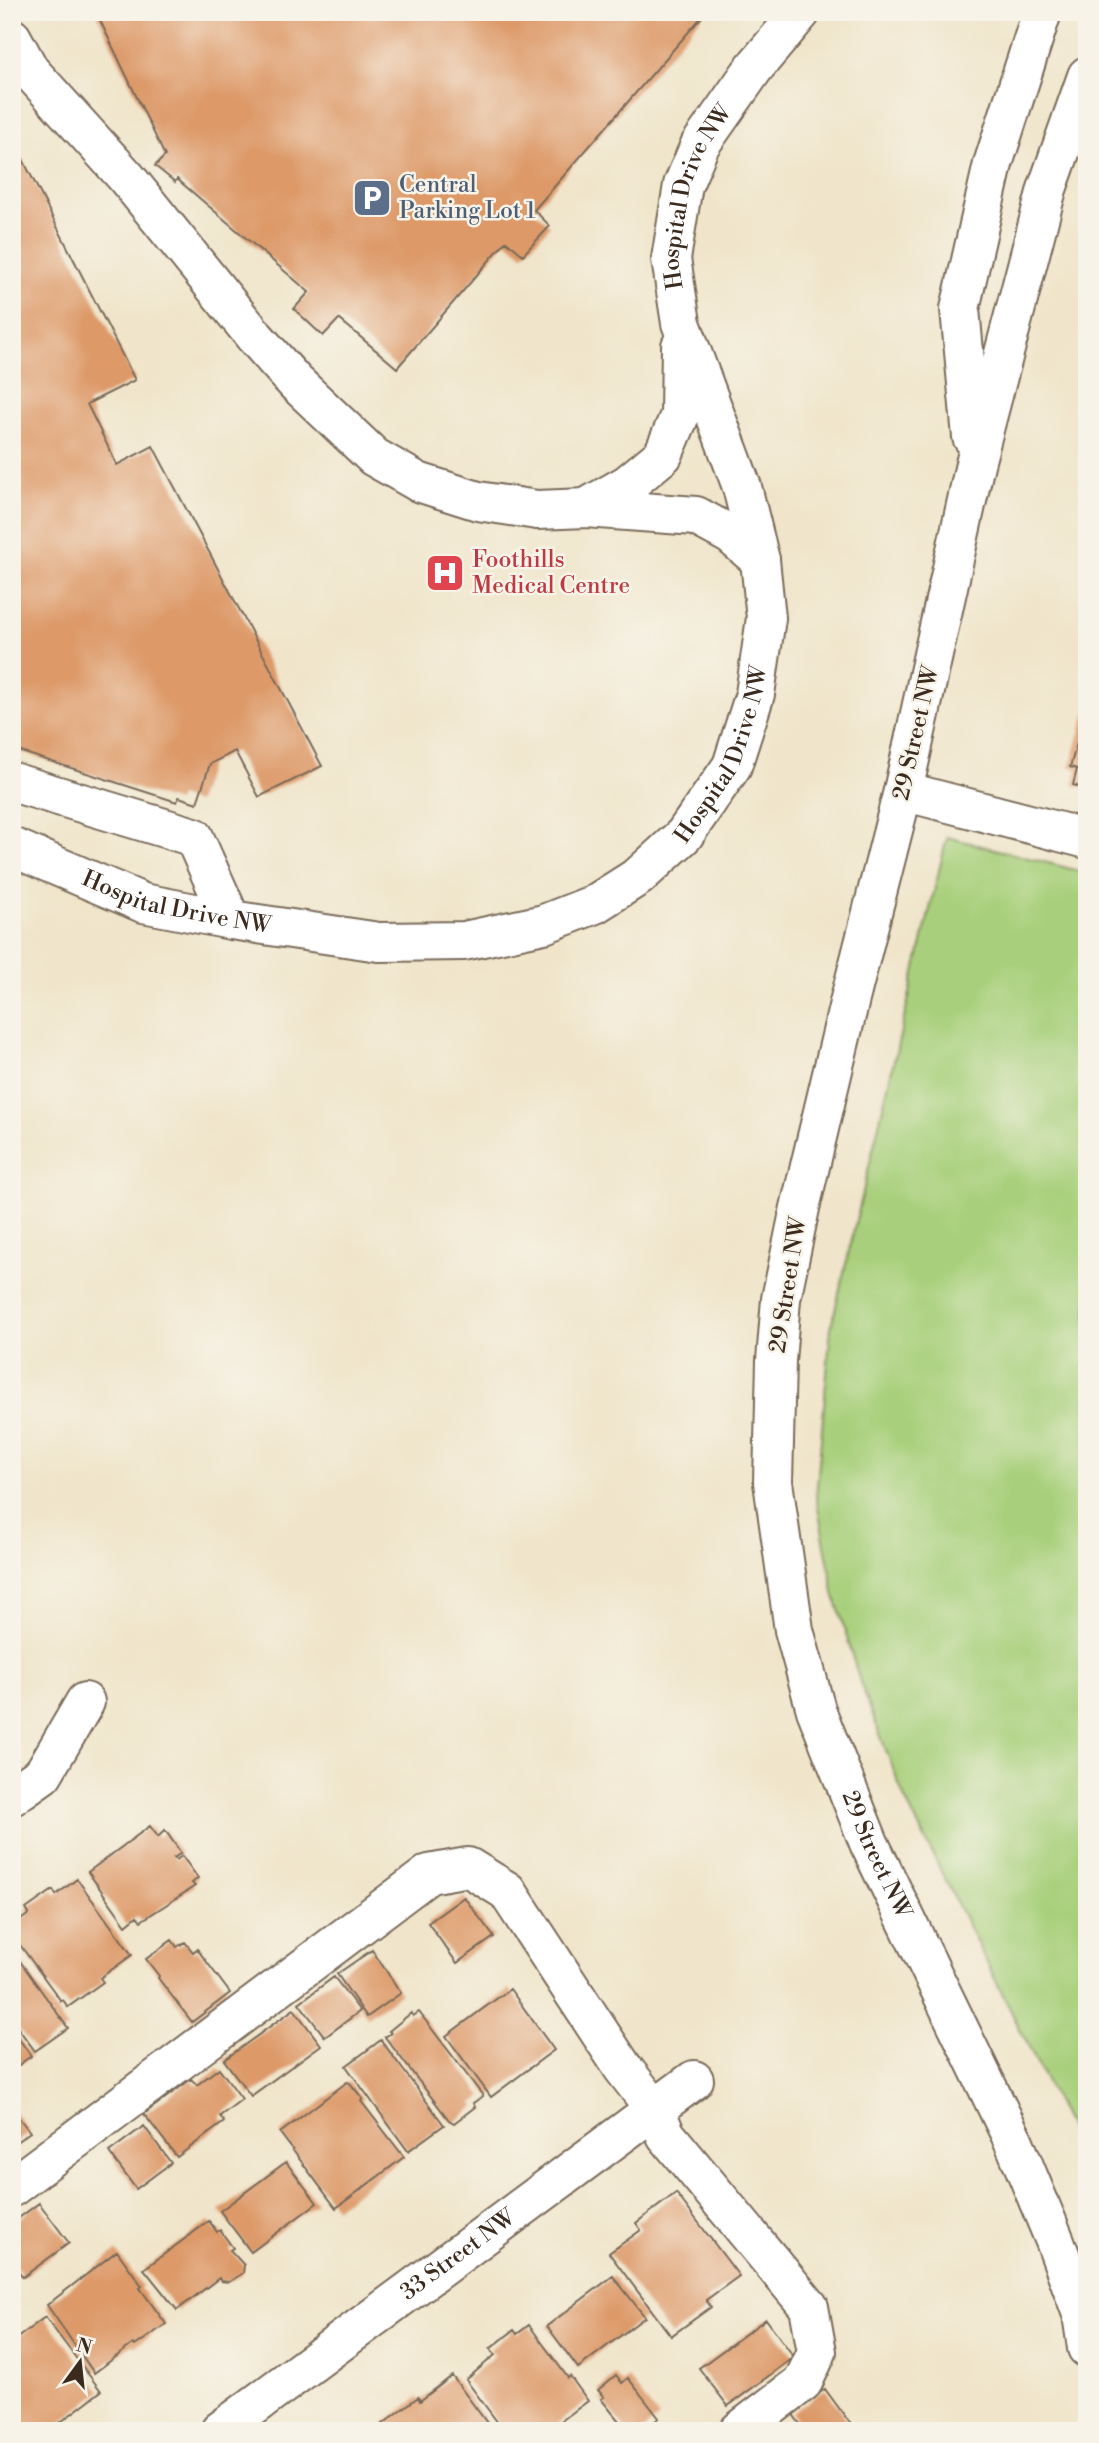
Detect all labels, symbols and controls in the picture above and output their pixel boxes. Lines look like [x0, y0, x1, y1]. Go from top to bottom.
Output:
street label: Hospital Drive NW [657, 98, 739, 291]
place label: Central Parking Lot 1 [399, 171, 536, 225]
parking icon: Central Parking Lot 1 [351, 177, 393, 219]
place label: Foothills Medical Centre [472, 546, 630, 600]
hospital icon: Foothills Medical Centre [424, 552, 466, 594]
street label: 29 Street NW [887, 662, 945, 803]
street label: Hospital Drive NW [669, 663, 773, 849]
street label: Hospital Drive NW [78, 865, 274, 940]
street label: 29 Street NW [763, 1214, 813, 1355]
street label: 29 Street NW [836, 1787, 918, 1924]
street label: 33 Street NW [395, 2203, 522, 2306]
north arrow [46, 2328, 116, 2398]
text: N [74, 2333, 95, 2360]

